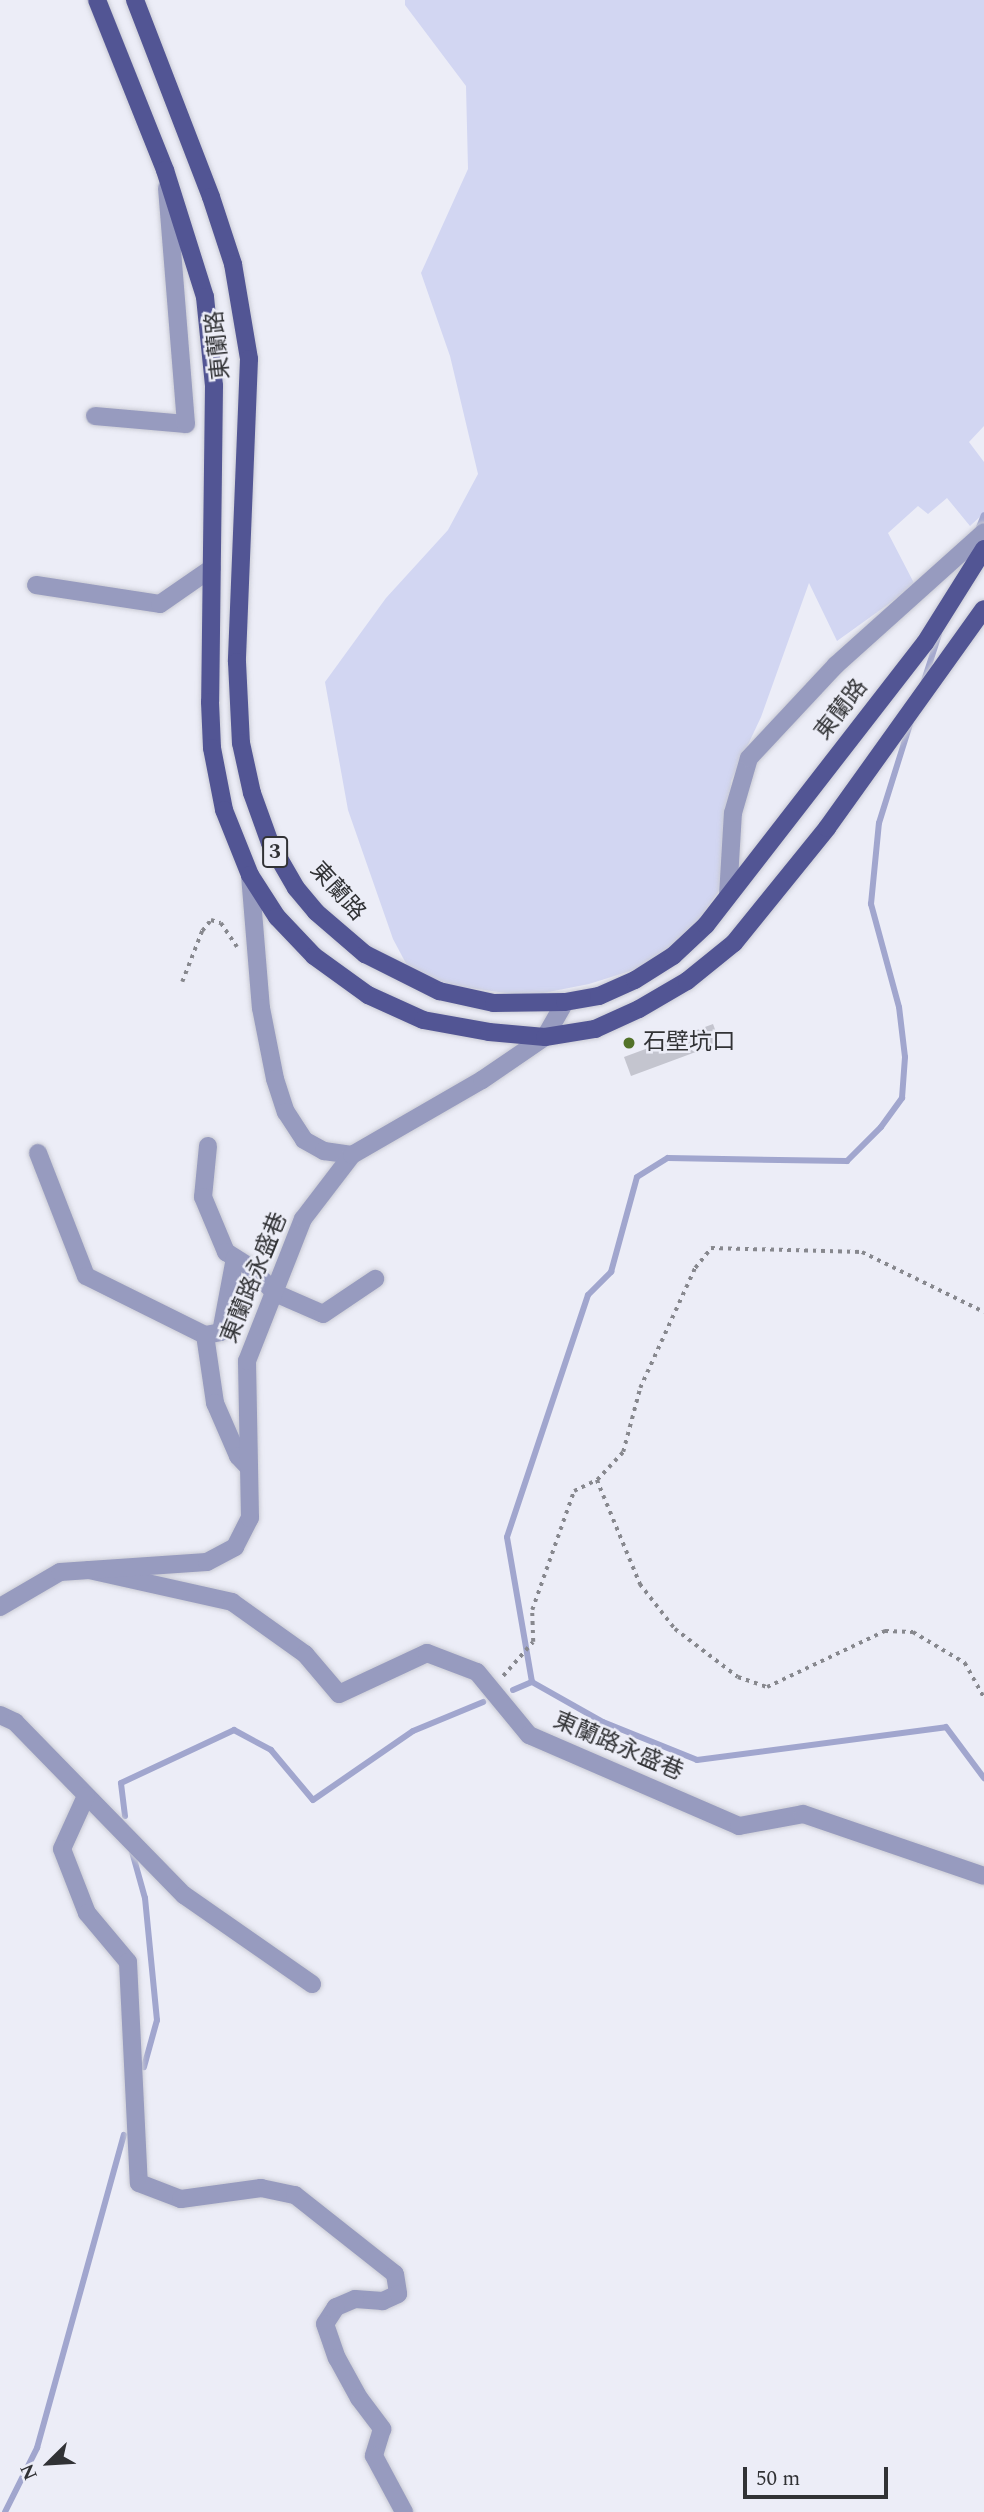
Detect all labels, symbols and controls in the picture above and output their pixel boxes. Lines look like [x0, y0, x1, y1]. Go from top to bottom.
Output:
street label: 東蘭路 [202, 309, 236, 381]
street label: 東蘭路 [810, 674, 874, 746]
road number: 3 [261, 834, 289, 870]
street label: 東蘭路 [304, 857, 370, 927]
place label: 石壁坑口 [643, 1029, 735, 1057]
marker: 石壁坑口 [621, 1035, 637, 1051]
street label: 東蘭路永盛巷 [216, 1209, 294, 1347]
street label: 東蘭路永盛巷 [549, 1707, 687, 1787]
north arrow [14, 2428, 84, 2498]
scale bar [746, 2452, 891, 2496]
text: N [13, 2459, 46, 2485]
text: 50 m [756, 2463, 800, 2495]

